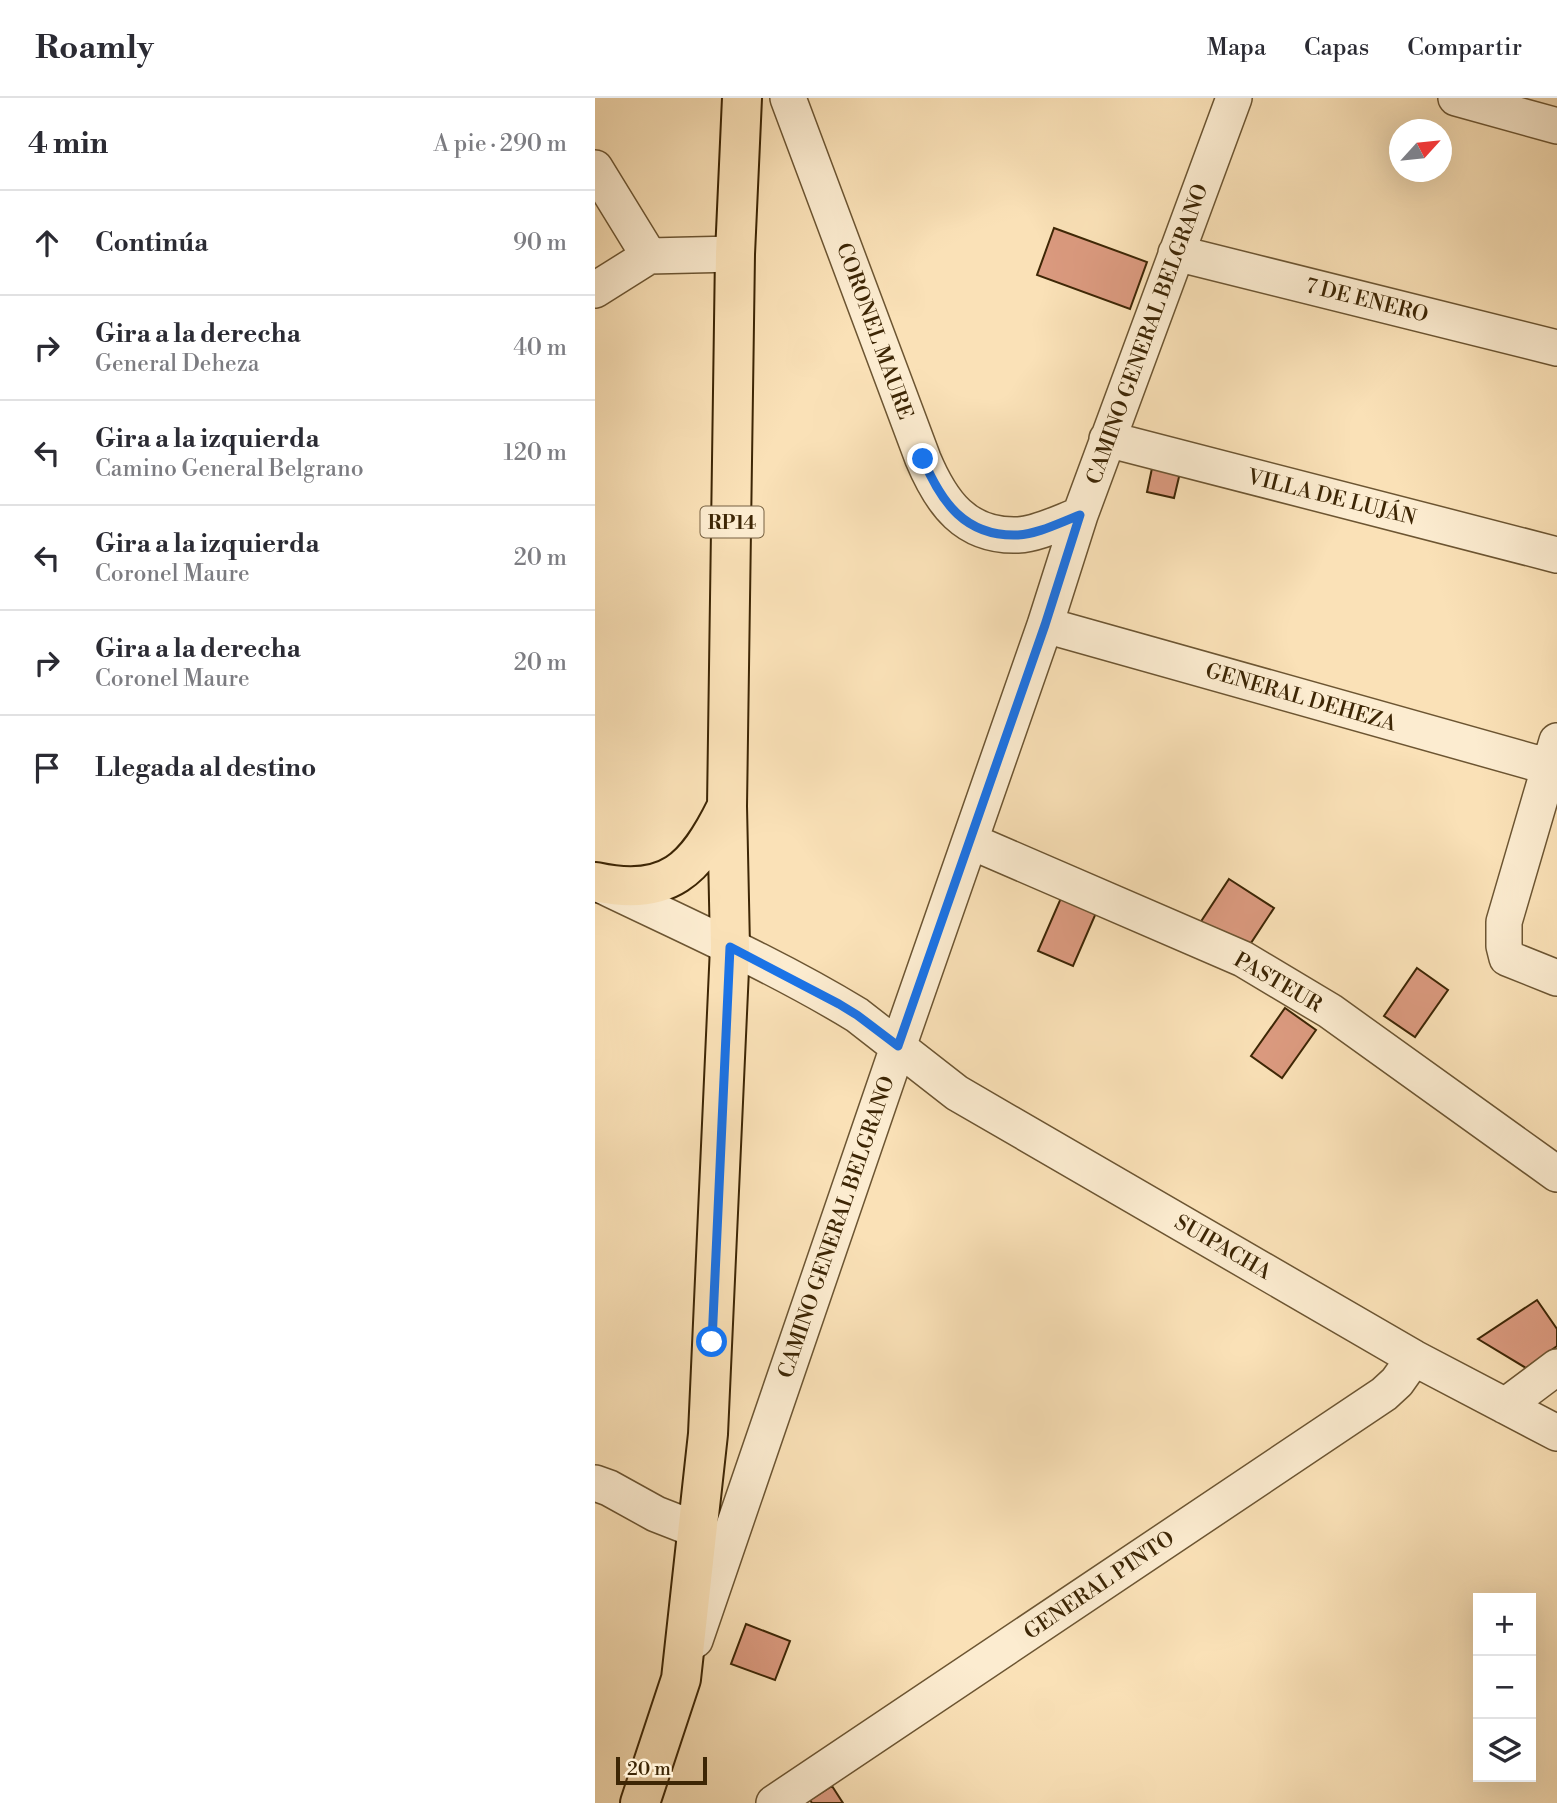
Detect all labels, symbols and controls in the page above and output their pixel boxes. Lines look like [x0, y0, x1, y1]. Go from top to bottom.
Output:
text: Roamly [35, 28, 154, 69]
text: Mapa [1207, 33, 1266, 63]
text: Capas [1304, 33, 1369, 63]
text: Compartir [1407, 33, 1522, 63]
north arrow [1389, 119, 1452, 182]
text: 4 min [28, 125, 108, 163]
text: A pie · 290 m [434, 130, 567, 158]
street label: CAMINO GENERAL BELGRANO [1081, 181, 1214, 488]
icon: ahead [28, 224, 66, 262]
text: Continúa [95, 227, 208, 259]
text: 90 m [513, 229, 567, 257]
street label: CORONEL MAURE [830, 239, 918, 423]
street label: 7 DE ENERO [1303, 273, 1431, 329]
text: Gira a la derecha [95, 318, 301, 350]
icon: right [28, 329, 66, 367]
text: 40 m [513, 334, 567, 362]
text: General Deheza [95, 350, 259, 378]
text: Gira a la izquierda [95, 423, 319, 455]
icon: left [28, 434, 66, 472]
text: 120 m [503, 439, 567, 467]
route end [907, 443, 938, 474]
text: Camino General Belgrano [95, 455, 364, 483]
street label: VILLA DE LUJÁN [1244, 462, 1420, 532]
road number: RP14 [701, 506, 763, 538]
text: Gira a la izquierda [95, 528, 319, 560]
icon: left [28, 539, 66, 577]
text: 20 m [514, 544, 567, 572]
text: Coronel Maure [95, 560, 250, 588]
text: Gira a la derecha [95, 633, 301, 665]
icon: right [28, 644, 66, 682]
text: 20 m [514, 649, 567, 677]
street label: GENERAL DEHEZA [1202, 658, 1400, 738]
text: Coronel Maure [95, 665, 250, 693]
icon: arrive [28, 749, 66, 787]
text: Llegada al destino [95, 752, 316, 784]
street label: PASTEUR [1229, 947, 1327, 1019]
street label: CAMINO GENERAL BELGRANO [773, 1073, 901, 1382]
street label: SUIPACHA [1170, 1210, 1276, 1286]
route start [696, 1326, 727, 1357]
street label: GENERAL PINTO [1019, 1526, 1180, 1646]
map controls [1473, 1593, 1536, 1782]
button: + [1473, 1593, 1536, 1656]
button: − [1473, 1656, 1536, 1719]
button: layers [1473, 1719, 1536, 1782]
scale bar [616, 1754, 707, 1786]
text: 20 m [627, 1757, 671, 1781]

